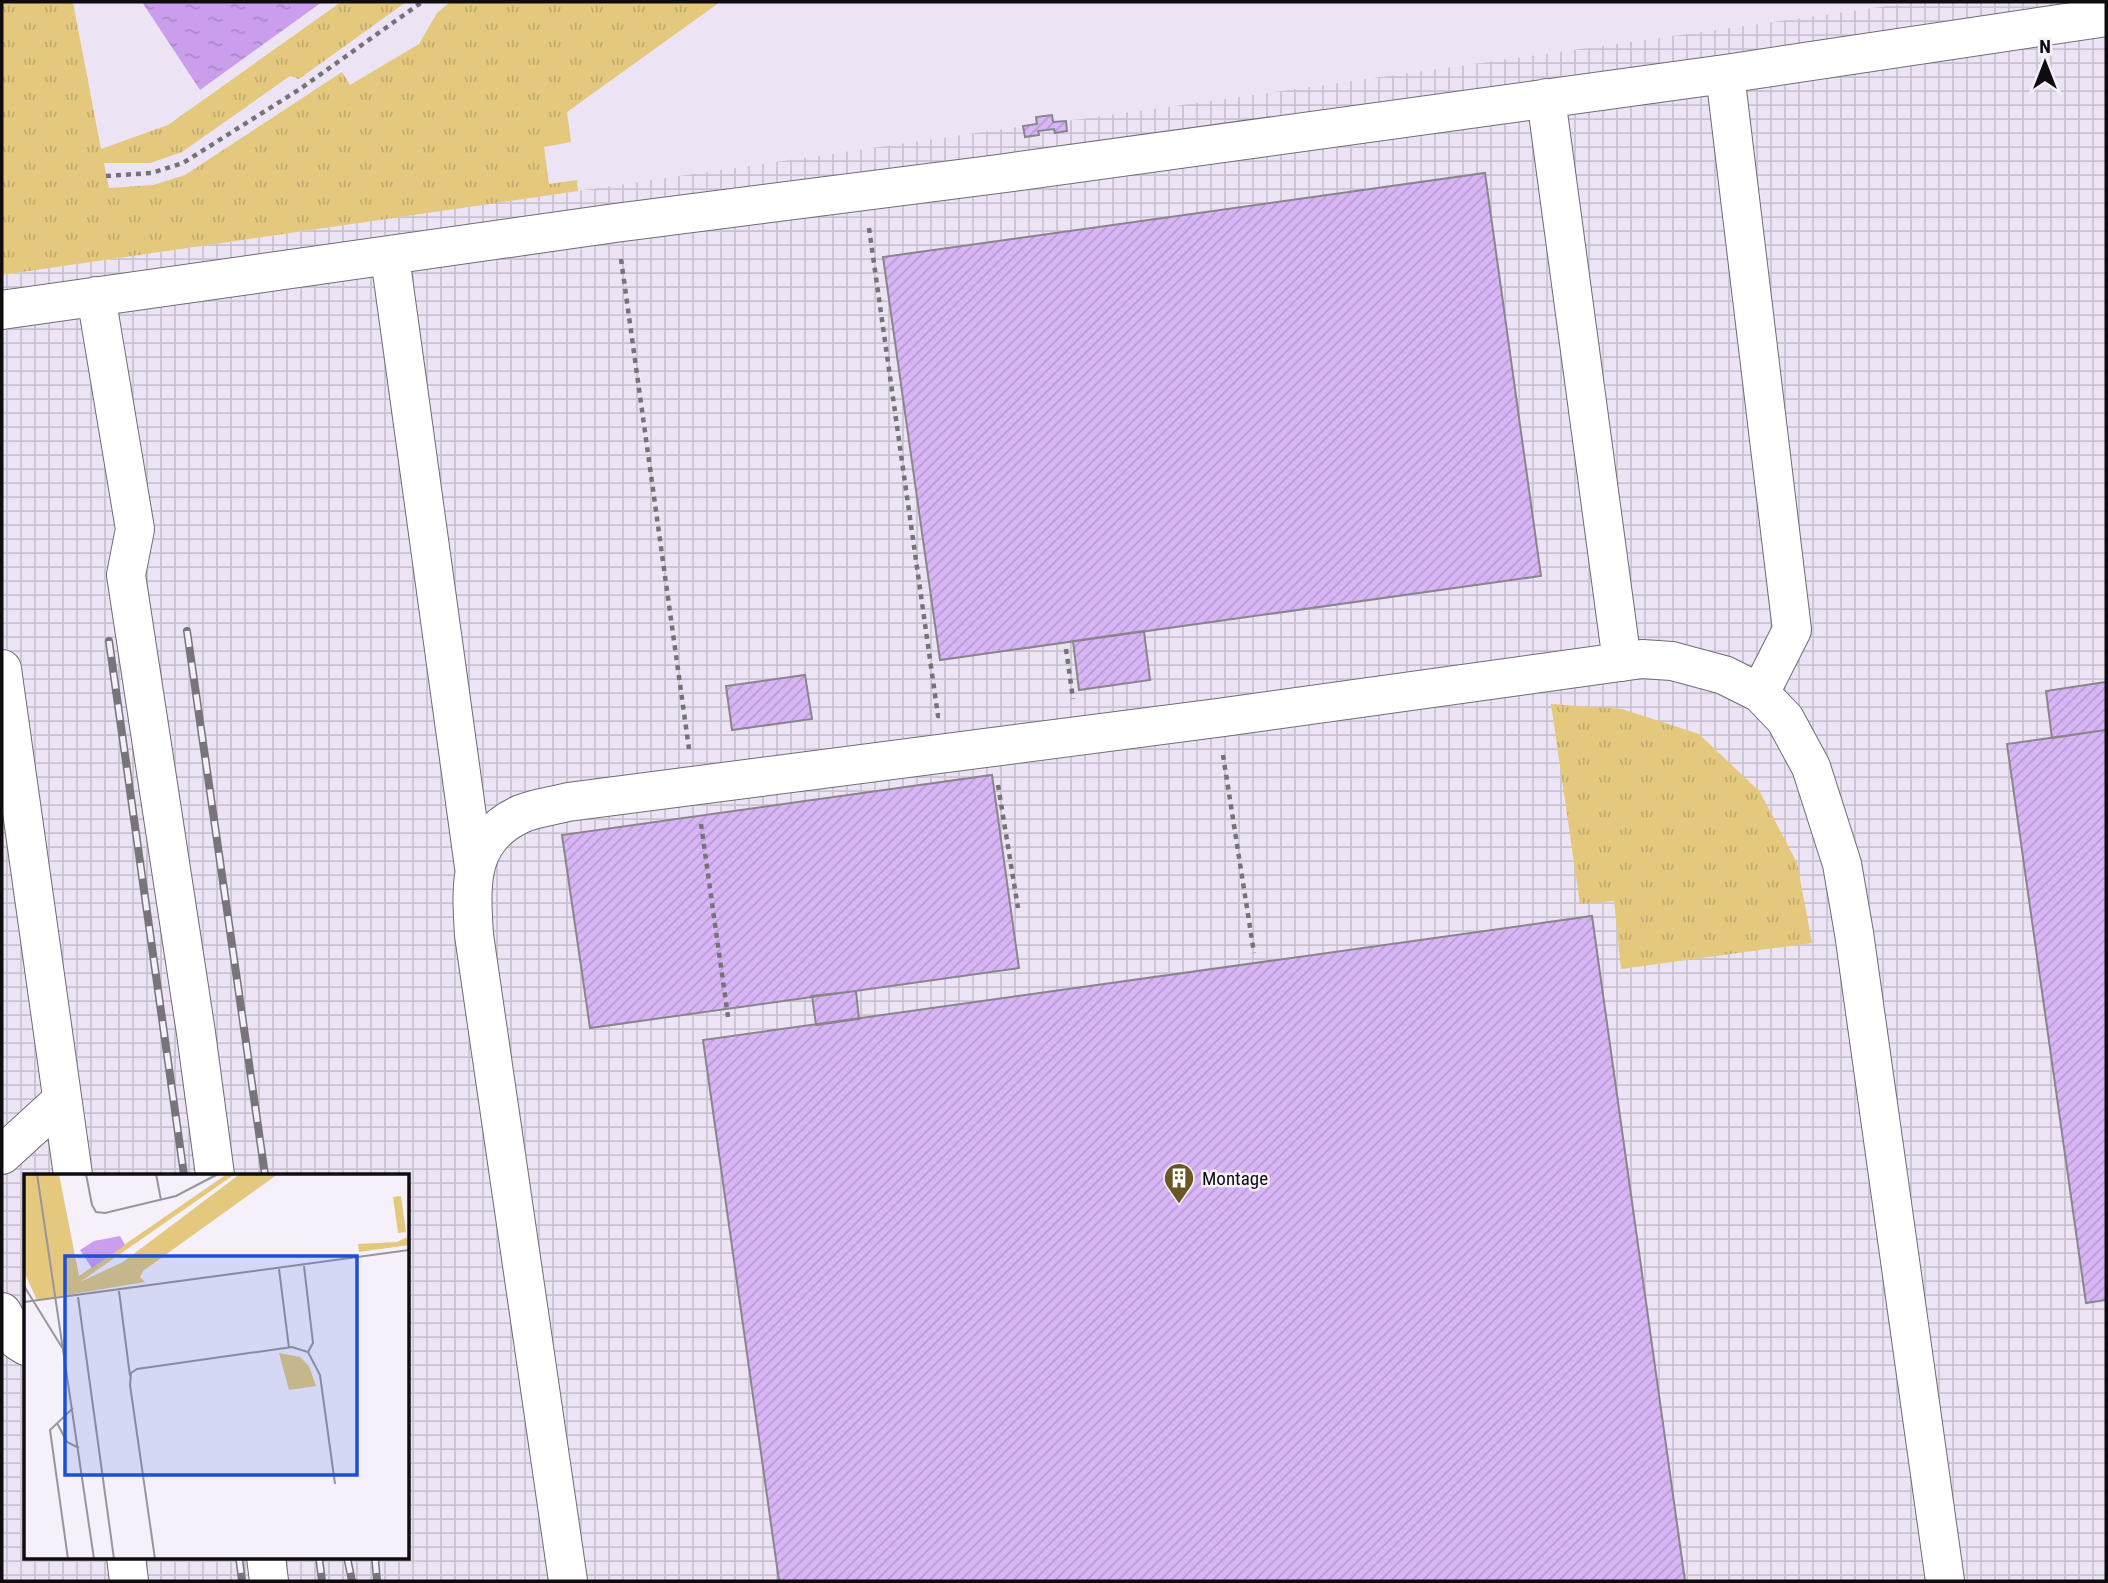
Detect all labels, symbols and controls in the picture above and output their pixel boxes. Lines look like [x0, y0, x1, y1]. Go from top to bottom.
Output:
north arrow [2010, 28, 2080, 98]
text: N [2039, 35, 2051, 58]
building icon: Montage [1162, 1161, 1196, 1205]
place label: Montage [1202, 1167, 1268, 1190]
inset map [24, 1174, 410, 1558]

